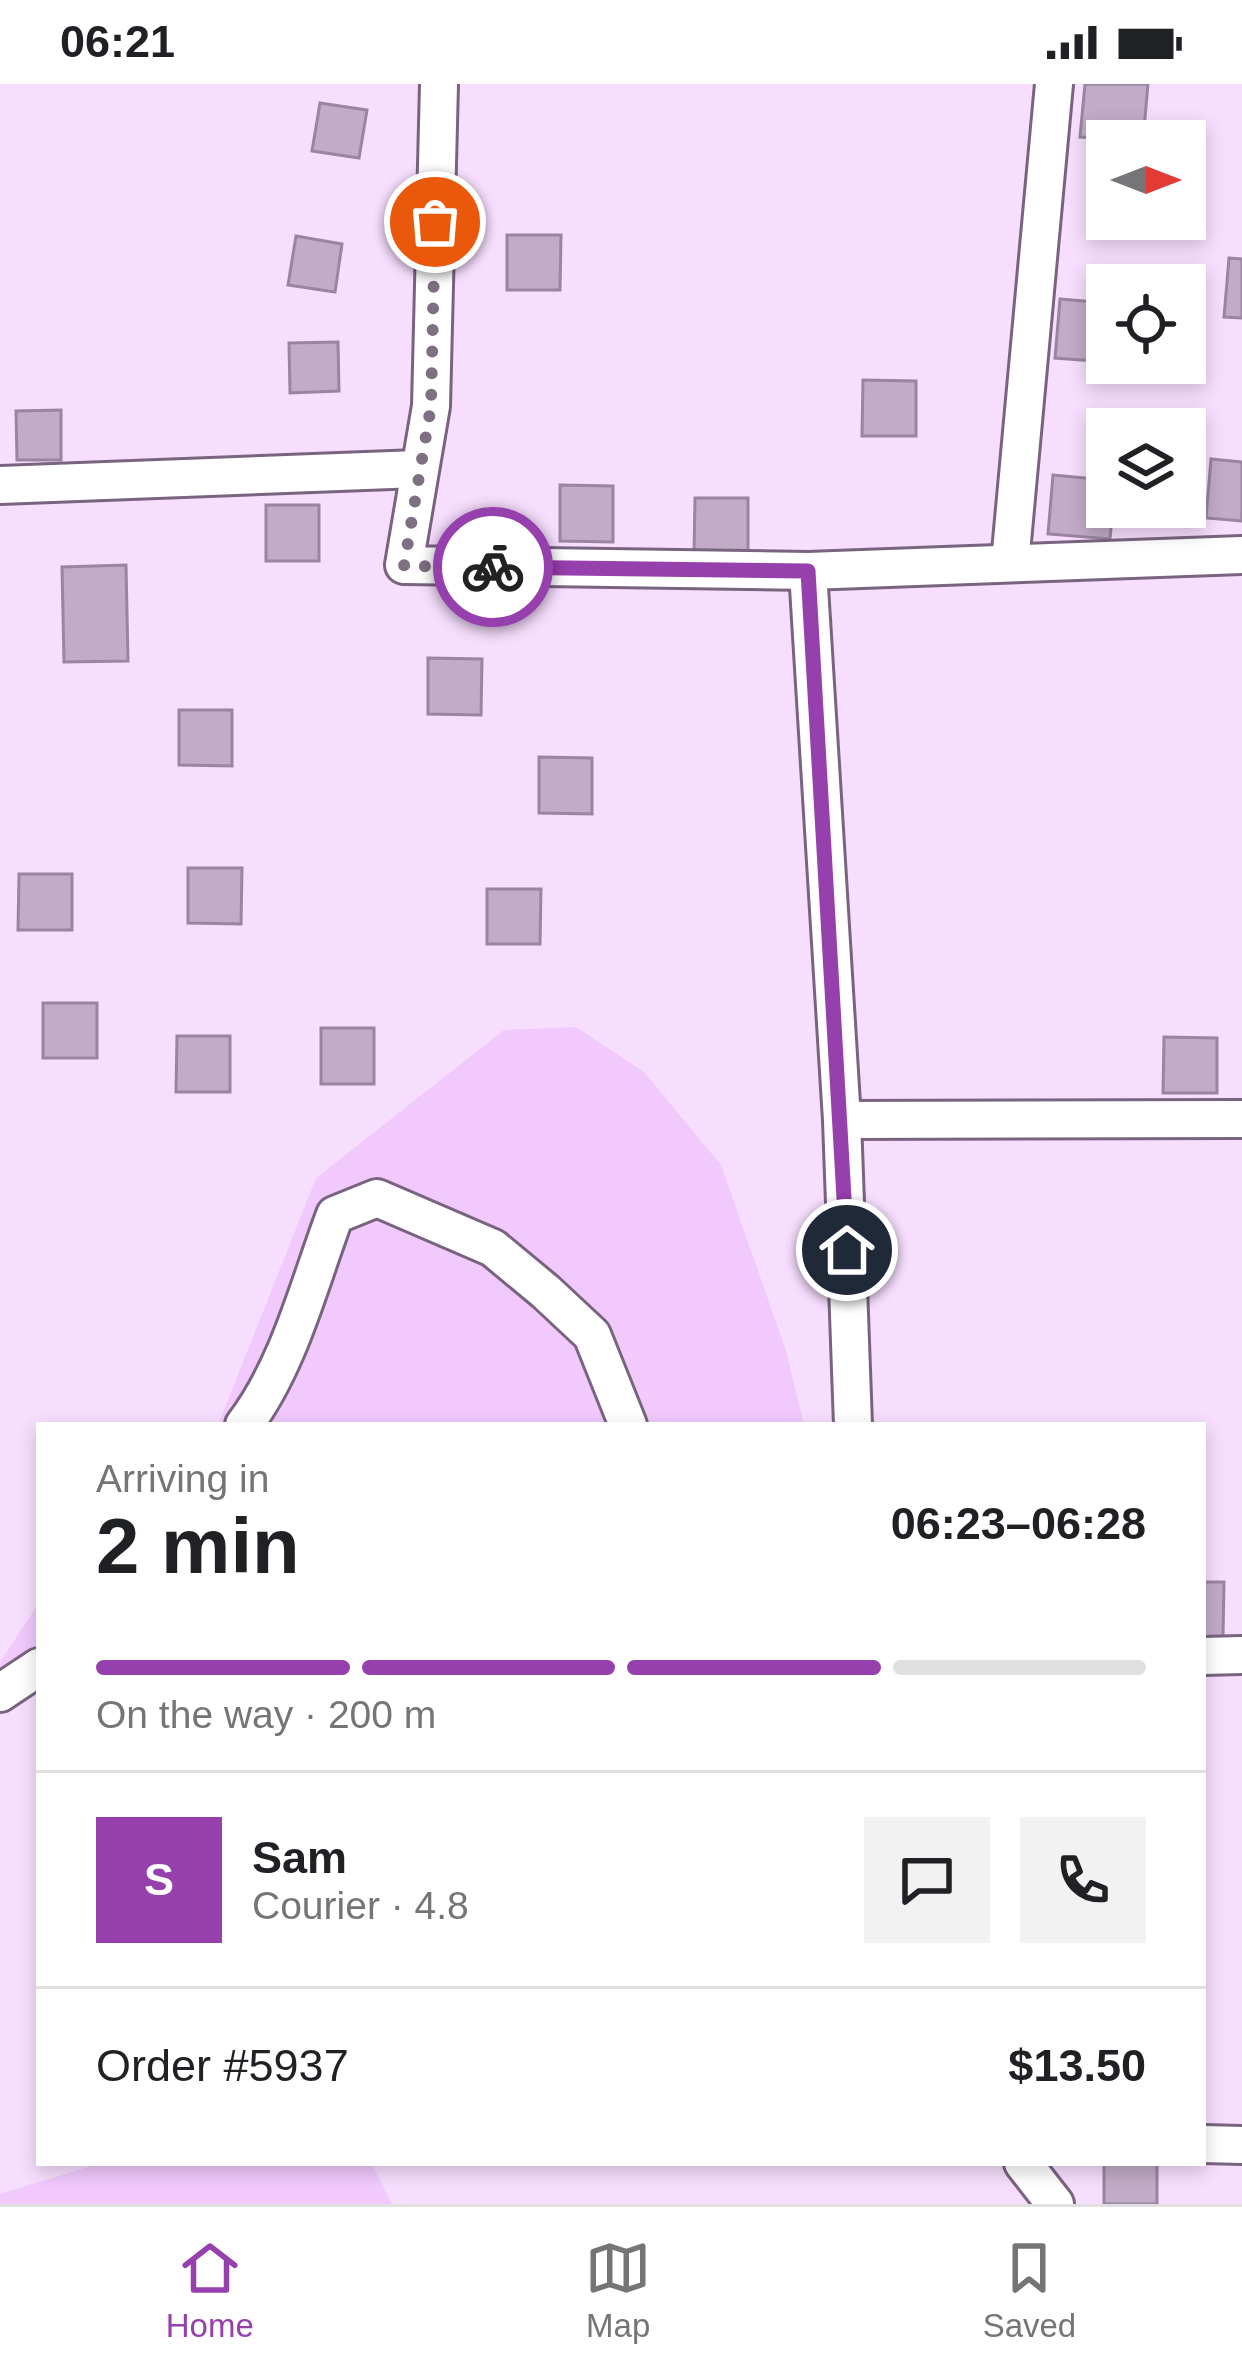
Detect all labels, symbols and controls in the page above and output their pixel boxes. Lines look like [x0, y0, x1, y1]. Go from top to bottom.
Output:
text: 06:21 [60, 16, 175, 67]
north arrow [1086, 120, 1206, 240]
map controls [1086, 120, 1206, 528]
pin [384, 171, 486, 273]
icon: bag [402, 189, 468, 255]
button: locate [1086, 264, 1206, 384]
button: layers [1086, 408, 1206, 528]
courier [433, 507, 553, 627]
icon: bike [460, 534, 526, 600]
pin [796, 1199, 898, 1301]
icon: home [814, 1217, 880, 1283]
text: Arriving in [96, 1457, 269, 1500]
text: 06:23–06:28 [891, 1498, 1146, 1549]
text: 2 min [96, 1502, 300, 1590]
text: On the way · 200 m [96, 1693, 436, 1736]
button: chat [864, 1817, 990, 1943]
button: phone [1020, 1817, 1146, 1943]
text: Sam [252, 1832, 347, 1883]
text: S [144, 1854, 174, 1905]
text: Courier · 4.8 [252, 1884, 469, 1927]
text: Order #5937 [96, 2040, 349, 2091]
text: $13.50 [1008, 2040, 1146, 2091]
tab: Home [166, 2235, 254, 2345]
tab: Map [585, 2235, 651, 2345]
tab: Saved [983, 2235, 1076, 2345]

